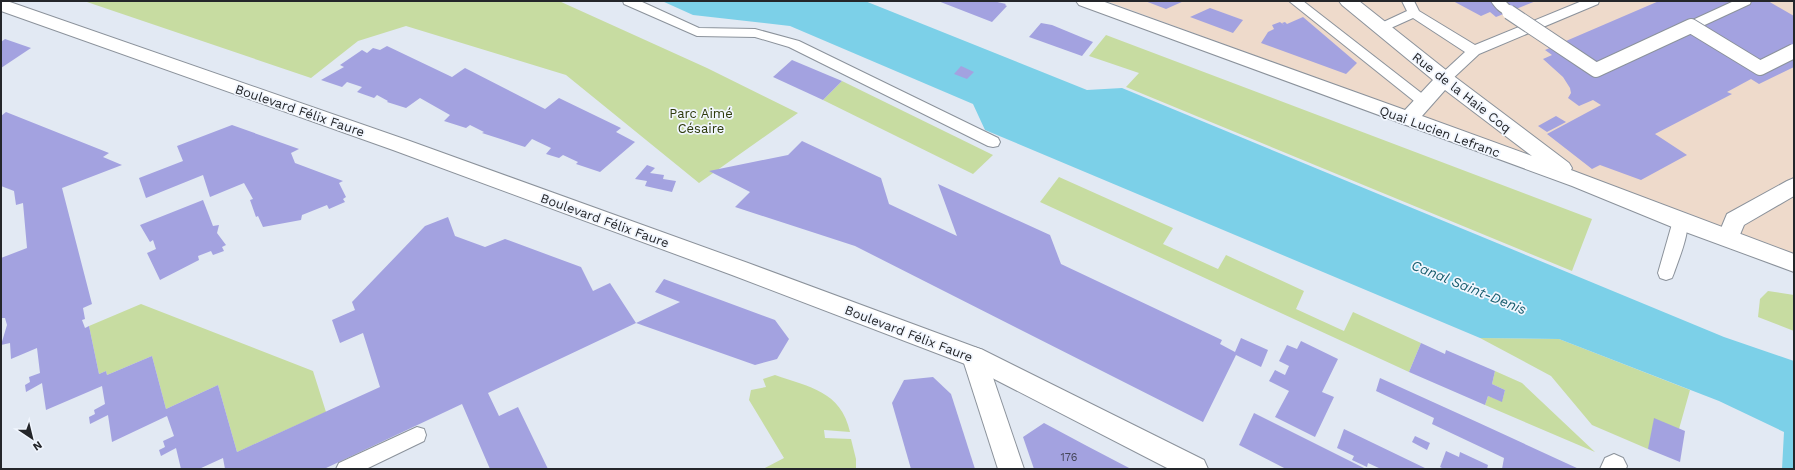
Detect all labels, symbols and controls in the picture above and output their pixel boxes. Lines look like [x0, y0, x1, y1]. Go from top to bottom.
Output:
street label: Rue de la Haie Coq [1409, 49, 1514, 136]
street label: Boulevard Félix Faure [233, 81, 366, 140]
street label: Quai Lucien Lefranc [1377, 103, 1502, 160]
park label: Parc Aimé Césaire [669, 106, 733, 136]
street label: Boulevard Félix Faure [538, 190, 671, 251]
water label: Canal Saint-Denis [1409, 257, 1529, 317]
street label: Boulevard Félix Faure [843, 302, 975, 365]
north arrow [12, 418, 52, 458]
text: N [30, 438, 45, 453]
house number: 176 [1061, 451, 1078, 464]

